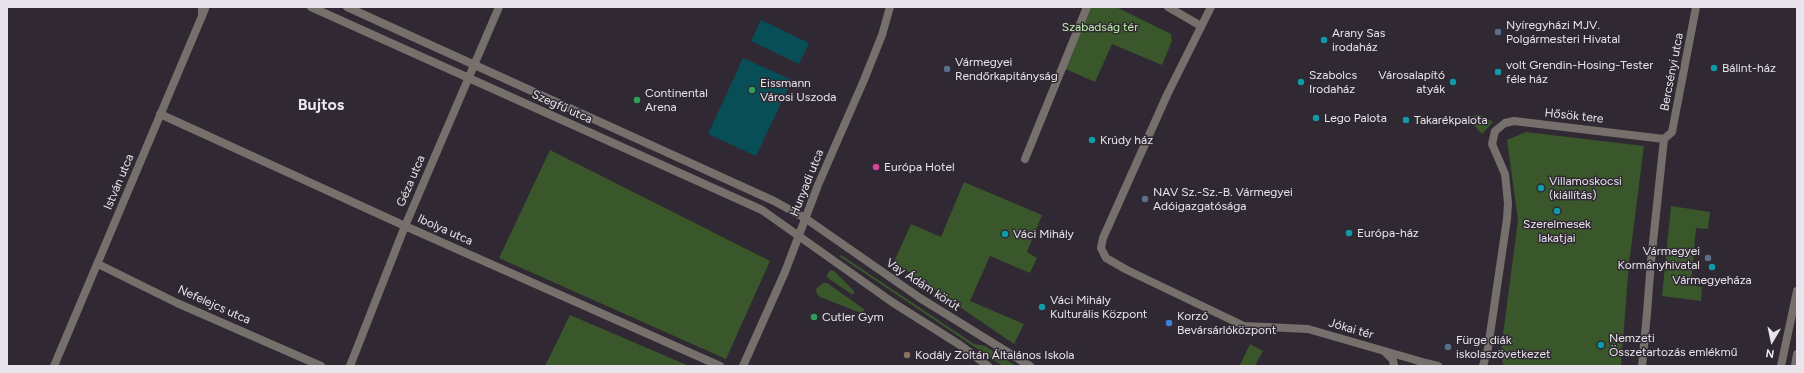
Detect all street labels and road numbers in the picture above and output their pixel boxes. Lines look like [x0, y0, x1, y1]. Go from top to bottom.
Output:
street label: Bercsényi utca [1657, 32, 1687, 112]
street label: Szegfű utca [529, 87, 595, 127]
street label: Hősök tere [1544, 106, 1604, 126]
street label: Hunyadi utca [787, 147, 827, 219]
street label: István utca [101, 152, 137, 212]
street label: Géza utca [394, 153, 428, 209]
street label: Ibolya utca [415, 211, 475, 249]
street label: Vay Ádám körút [883, 256, 963, 314]
street label: Nefelejcs utca [175, 283, 253, 327]
street label: Jókai tér [1327, 316, 1375, 342]

